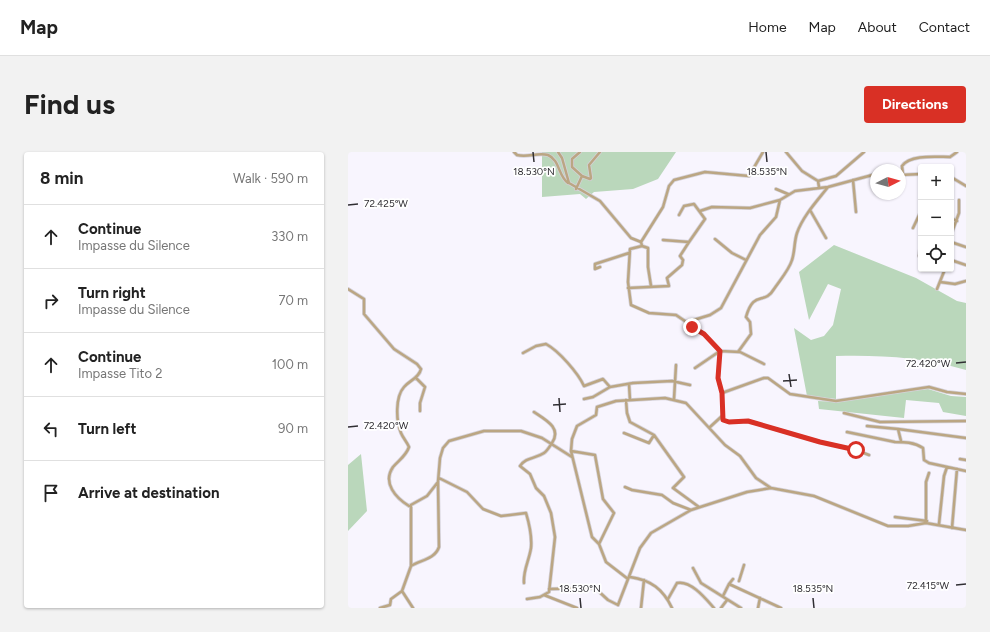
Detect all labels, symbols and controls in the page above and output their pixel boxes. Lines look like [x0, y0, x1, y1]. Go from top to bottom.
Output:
text: Map [20, 16, 58, 39]
text: Home [748, 19, 787, 36]
text: Map [809, 19, 836, 36]
text: About [858, 19, 897, 36]
text: Contact [919, 19, 970, 36]
button: Directions [864, 86, 966, 123]
text: Find us [24, 87, 115, 121]
north arrow [870, 164, 906, 200]
map controls [918, 164, 954, 272]
button: + [918, 164, 954, 200]
text: 18.530°N [513, 165, 555, 178]
text: 18.535°N [747, 165, 787, 178]
text: 8 min [40, 168, 83, 188]
text: Walk · 590 m [233, 171, 308, 186]
text: 72.425°W [364, 197, 408, 210]
button: − [918, 200, 954, 236]
text: Continue [78, 220, 141, 238]
icon: ahead [40, 226, 62, 248]
text: 330 m [271, 229, 308, 244]
button: locate [918, 236, 954, 272]
text: Impasse du Silence [78, 238, 190, 253]
text: Turn right [78, 284, 146, 302]
icon: right [40, 290, 62, 312]
text: 70 m [278, 293, 308, 308]
text: Impasse du Silence [78, 302, 190, 317]
route end [683, 318, 701, 336]
text: Continue [78, 348, 141, 366]
icon: ahead [40, 354, 62, 376]
text: 100 m [272, 357, 308, 372]
text: 72.420°W [906, 357, 951, 370]
text: Impasse Tito 2 [78, 366, 162, 381]
icon: left [40, 418, 62, 440]
text: 72.420°W [364, 419, 409, 432]
text: Turn left [78, 420, 136, 438]
text: 90 m [278, 421, 308, 436]
route start [847, 441, 865, 459]
icon: arrive [40, 482, 62, 504]
text: Arrive at destination [78, 484, 219, 502]
text: 72.415°W [907, 579, 950, 592]
text: 18.530°N [559, 582, 601, 595]
text: 18.535°N [793, 582, 833, 595]

